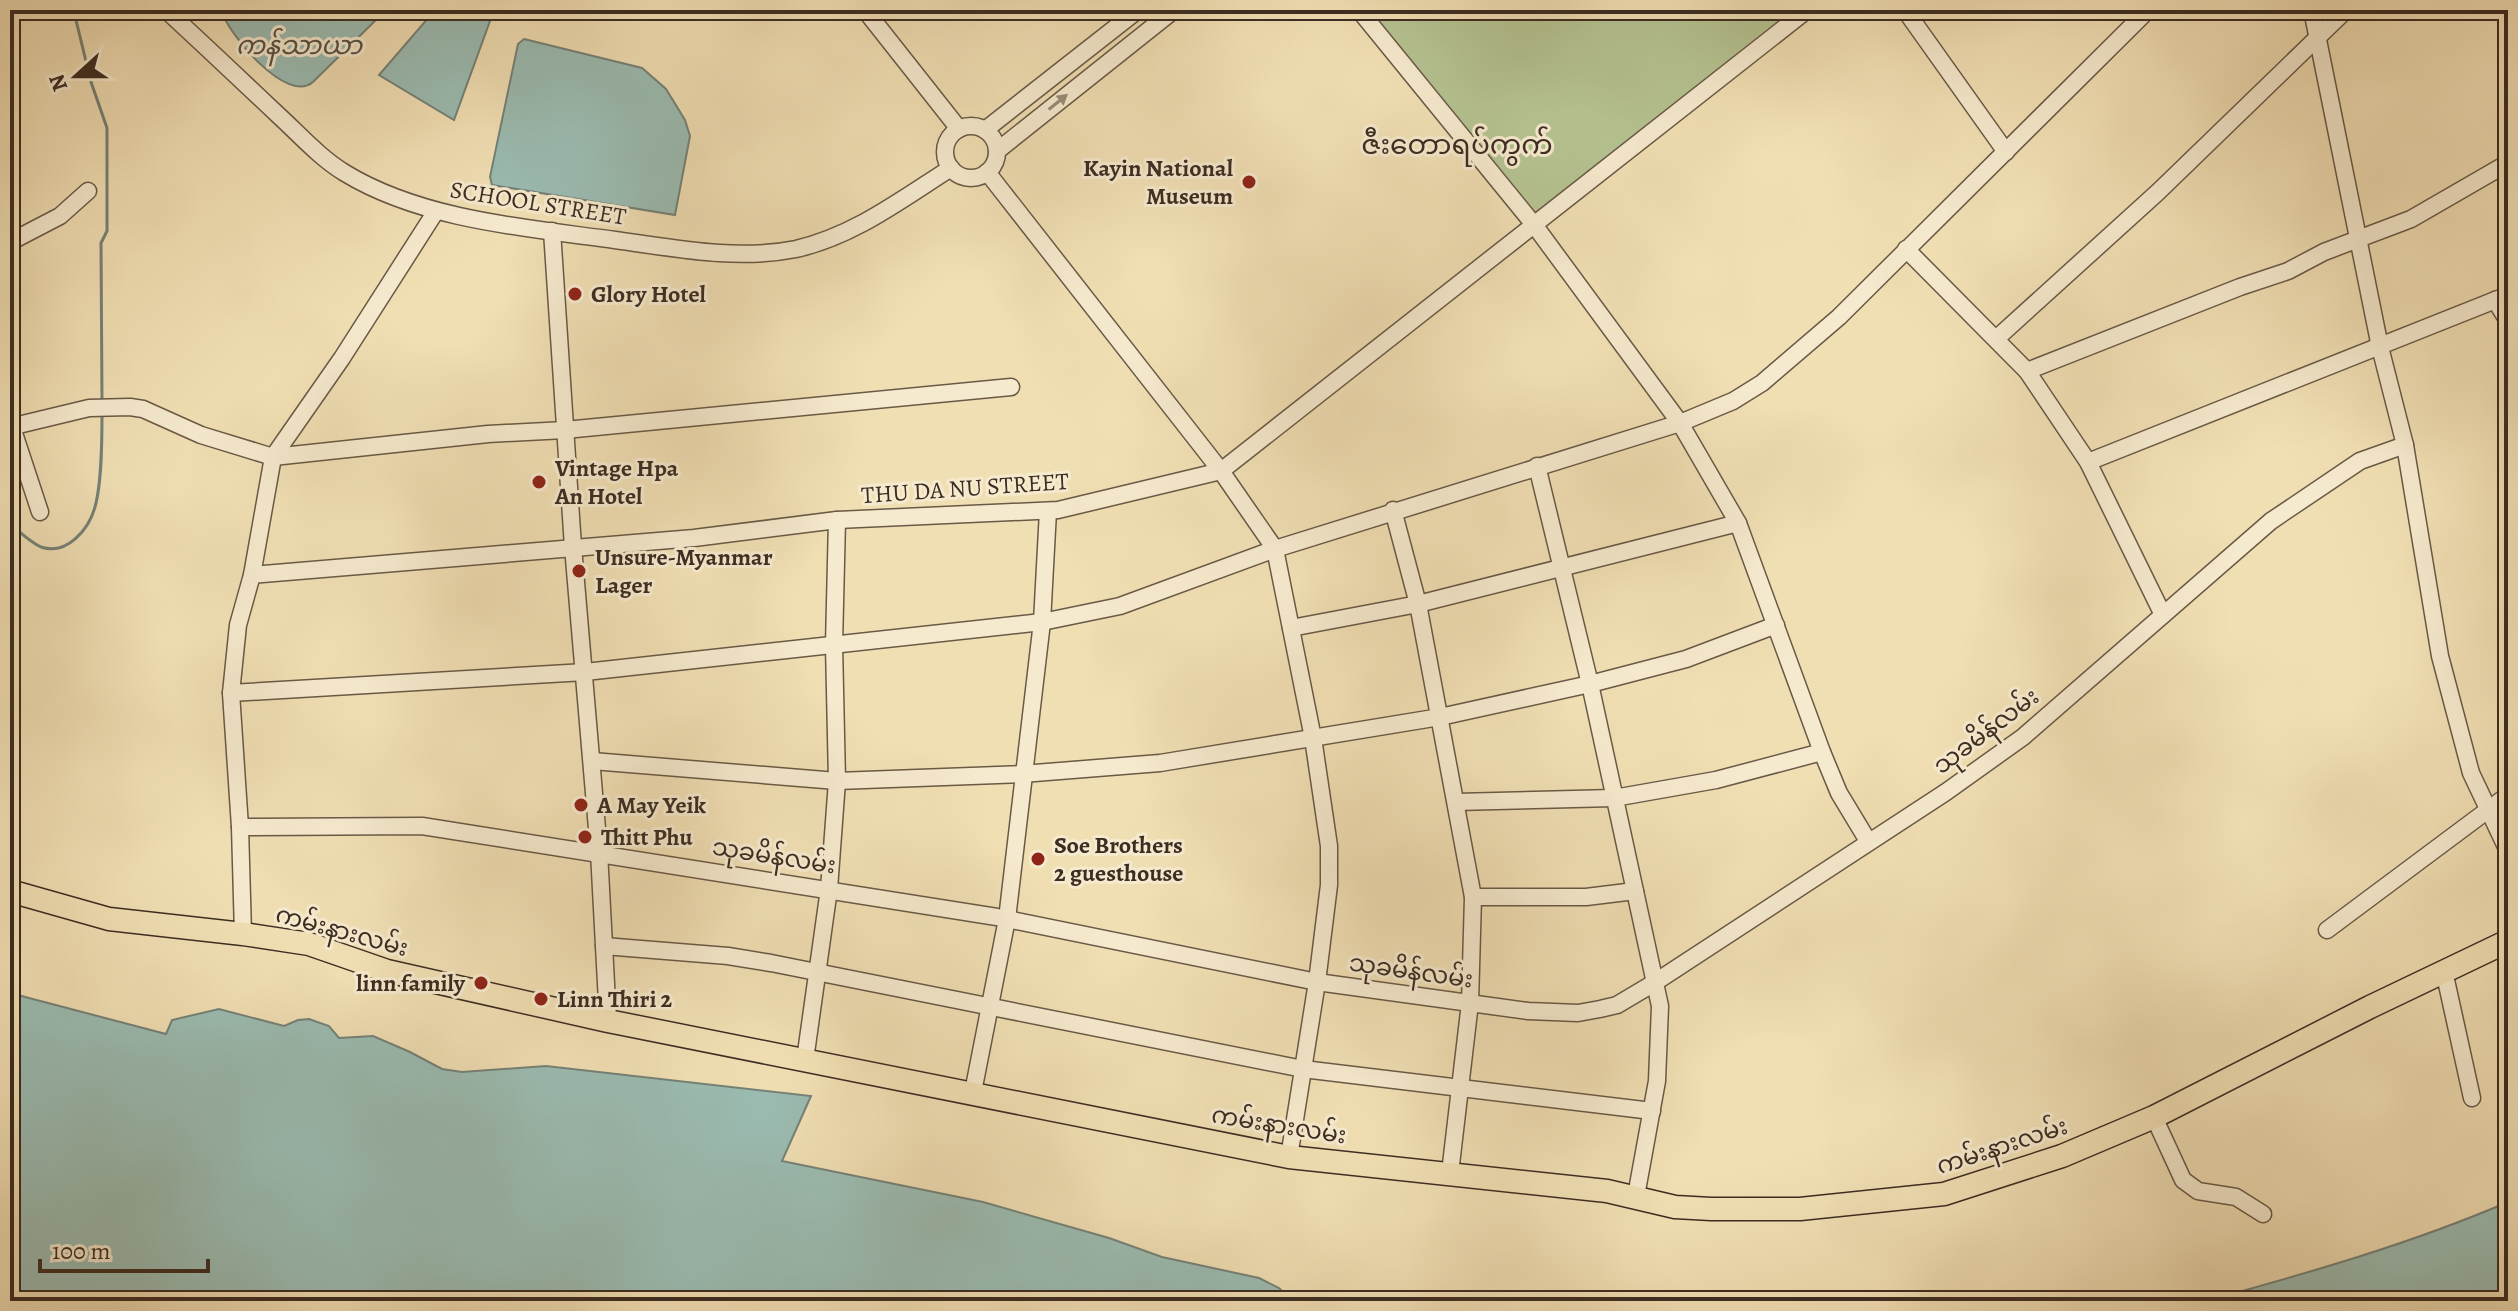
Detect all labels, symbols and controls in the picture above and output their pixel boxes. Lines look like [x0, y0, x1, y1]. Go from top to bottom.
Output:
water label: ကန်သာယာ [236, 27, 363, 67]
north arrow [36, 36, 116, 116]
text: N [41, 70, 75, 96]
one-way arrow [1048, 95, 1068, 111]
district label: ဇီးတောရပ်ကွက် [1361, 126, 1553, 167]
place label: Kayin National Museum [1083, 152, 1234, 212]
street label: SCHOOL STREET [448, 173, 628, 233]
marker: Kayin National Museum [1240, 173, 1258, 191]
place label: Glory Hotel [591, 278, 706, 310]
marker: Glory Hotel [566, 285, 584, 303]
place label: Vintage Hpa An Hotel [554, 452, 679, 512]
street label: THU DA NU STREET [860, 465, 1070, 511]
marker: Vintage Hpa An Hotel [530, 473, 548, 491]
place label: Unsure-Myanmar Lager [595, 541, 773, 601]
marker: Unsure-Myanmar Lager [570, 562, 588, 580]
street label: သုခမိန်လမ်း [1927, 681, 2047, 784]
place label: A May Yeik [596, 789, 707, 821]
marker: A May Yeik [572, 796, 590, 814]
place label: Thitt Phu [601, 821, 694, 853]
marker: Thitt Phu [576, 828, 594, 846]
place label: Soe Brothers 2 guesthouse [1054, 829, 1183, 889]
street label: သုခမိန်လမ်း [709, 830, 838, 885]
marker: Soe Brothers 2 guesthouse [1029, 850, 1047, 868]
street label: ကမ်းနားလမ်း [271, 898, 412, 967]
street label: သုခမိန်လမ်း [1347, 946, 1475, 998]
place label: linn family [356, 967, 466, 999]
marker: linn family [472, 974, 490, 992]
place label: Linn Thiri 2 [557, 983, 673, 1015]
marker: Linn Thiri 2 [532, 990, 550, 1008]
street label: ကမ်းနားလမ်း [1209, 1099, 1349, 1154]
street label: ကမ်းနားလမ်း [1932, 1110, 2073, 1185]
scale bar [40, 1223, 208, 1273]
text: 100 m [52, 1235, 111, 1267]

